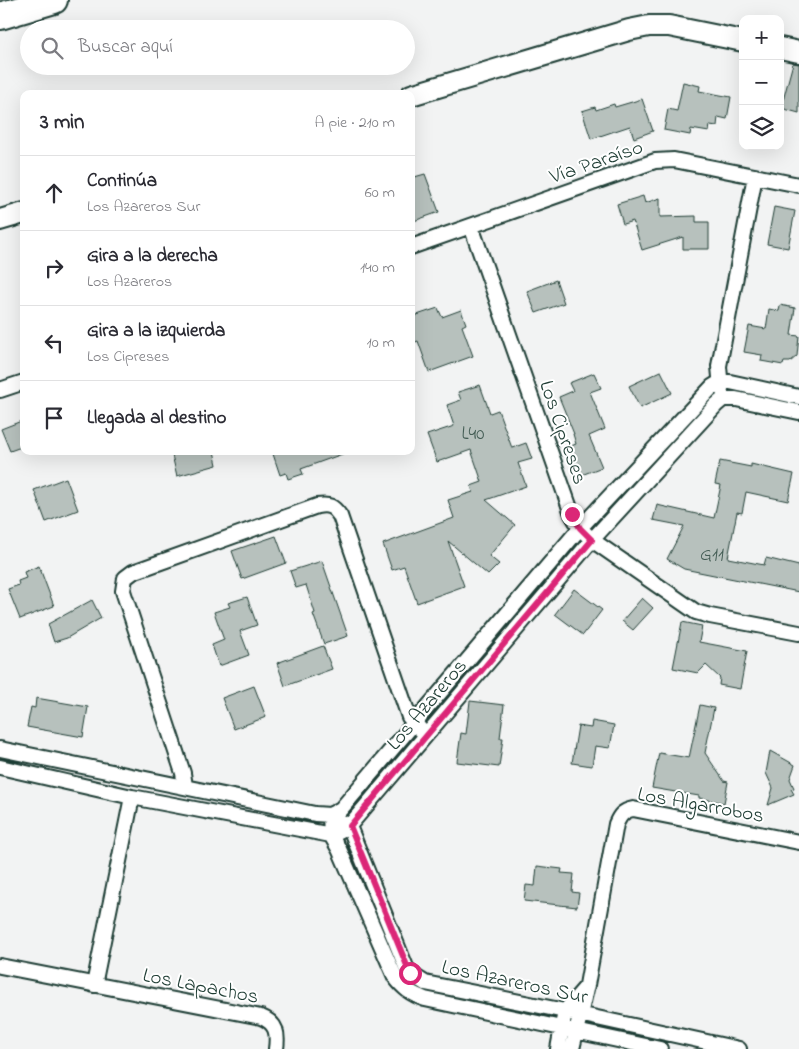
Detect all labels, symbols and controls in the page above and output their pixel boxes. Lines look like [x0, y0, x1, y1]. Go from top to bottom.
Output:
map controls [739, 15, 784, 150]
button: + [739, 15, 784, 60]
search box [20, 20, 415, 75]
icon: search [38, 34, 66, 62]
text: Buscar aquí [78, 34, 173, 61]
button: − [739, 60, 784, 105]
button: layers [739, 105, 784, 150]
text: 3 min [40, 108, 84, 138]
text: A pie · 210 m [315, 111, 395, 135]
street label: Vía Paraíso [545, 133, 647, 193]
text: Continúa [87, 168, 157, 195]
icon: ahead [40, 179, 68, 207]
text: 60 m [365, 181, 395, 205]
text: Los Azareros Sur [87, 195, 200, 219]
text: Gira a la derecha [87, 243, 218, 270]
icon: right [40, 254, 68, 282]
text: 140 m [360, 256, 395, 280]
text: Los Azareros [87, 270, 172, 294]
text: Gira a la izquierda [87, 318, 225, 345]
icon: left [40, 329, 68, 357]
text: 10 m [367, 331, 395, 355]
text: Los Cipreses [87, 345, 169, 369]
street label: Los Cipreses [530, 377, 594, 489]
icon: arrive [40, 404, 68, 432]
text: Llegada al destino [87, 405, 226, 432]
house number: L40 [461, 421, 485, 448]
route end [561, 503, 584, 526]
house number: G11 [700, 542, 724, 569]
street label: Los Azareros [380, 653, 475, 758]
street label: Los Algarrobos [635, 780, 766, 834]
street label: Los Azareros Sur [439, 953, 591, 1013]
street label: Los Lapachos [140, 961, 261, 1013]
route start [399, 962, 422, 985]

